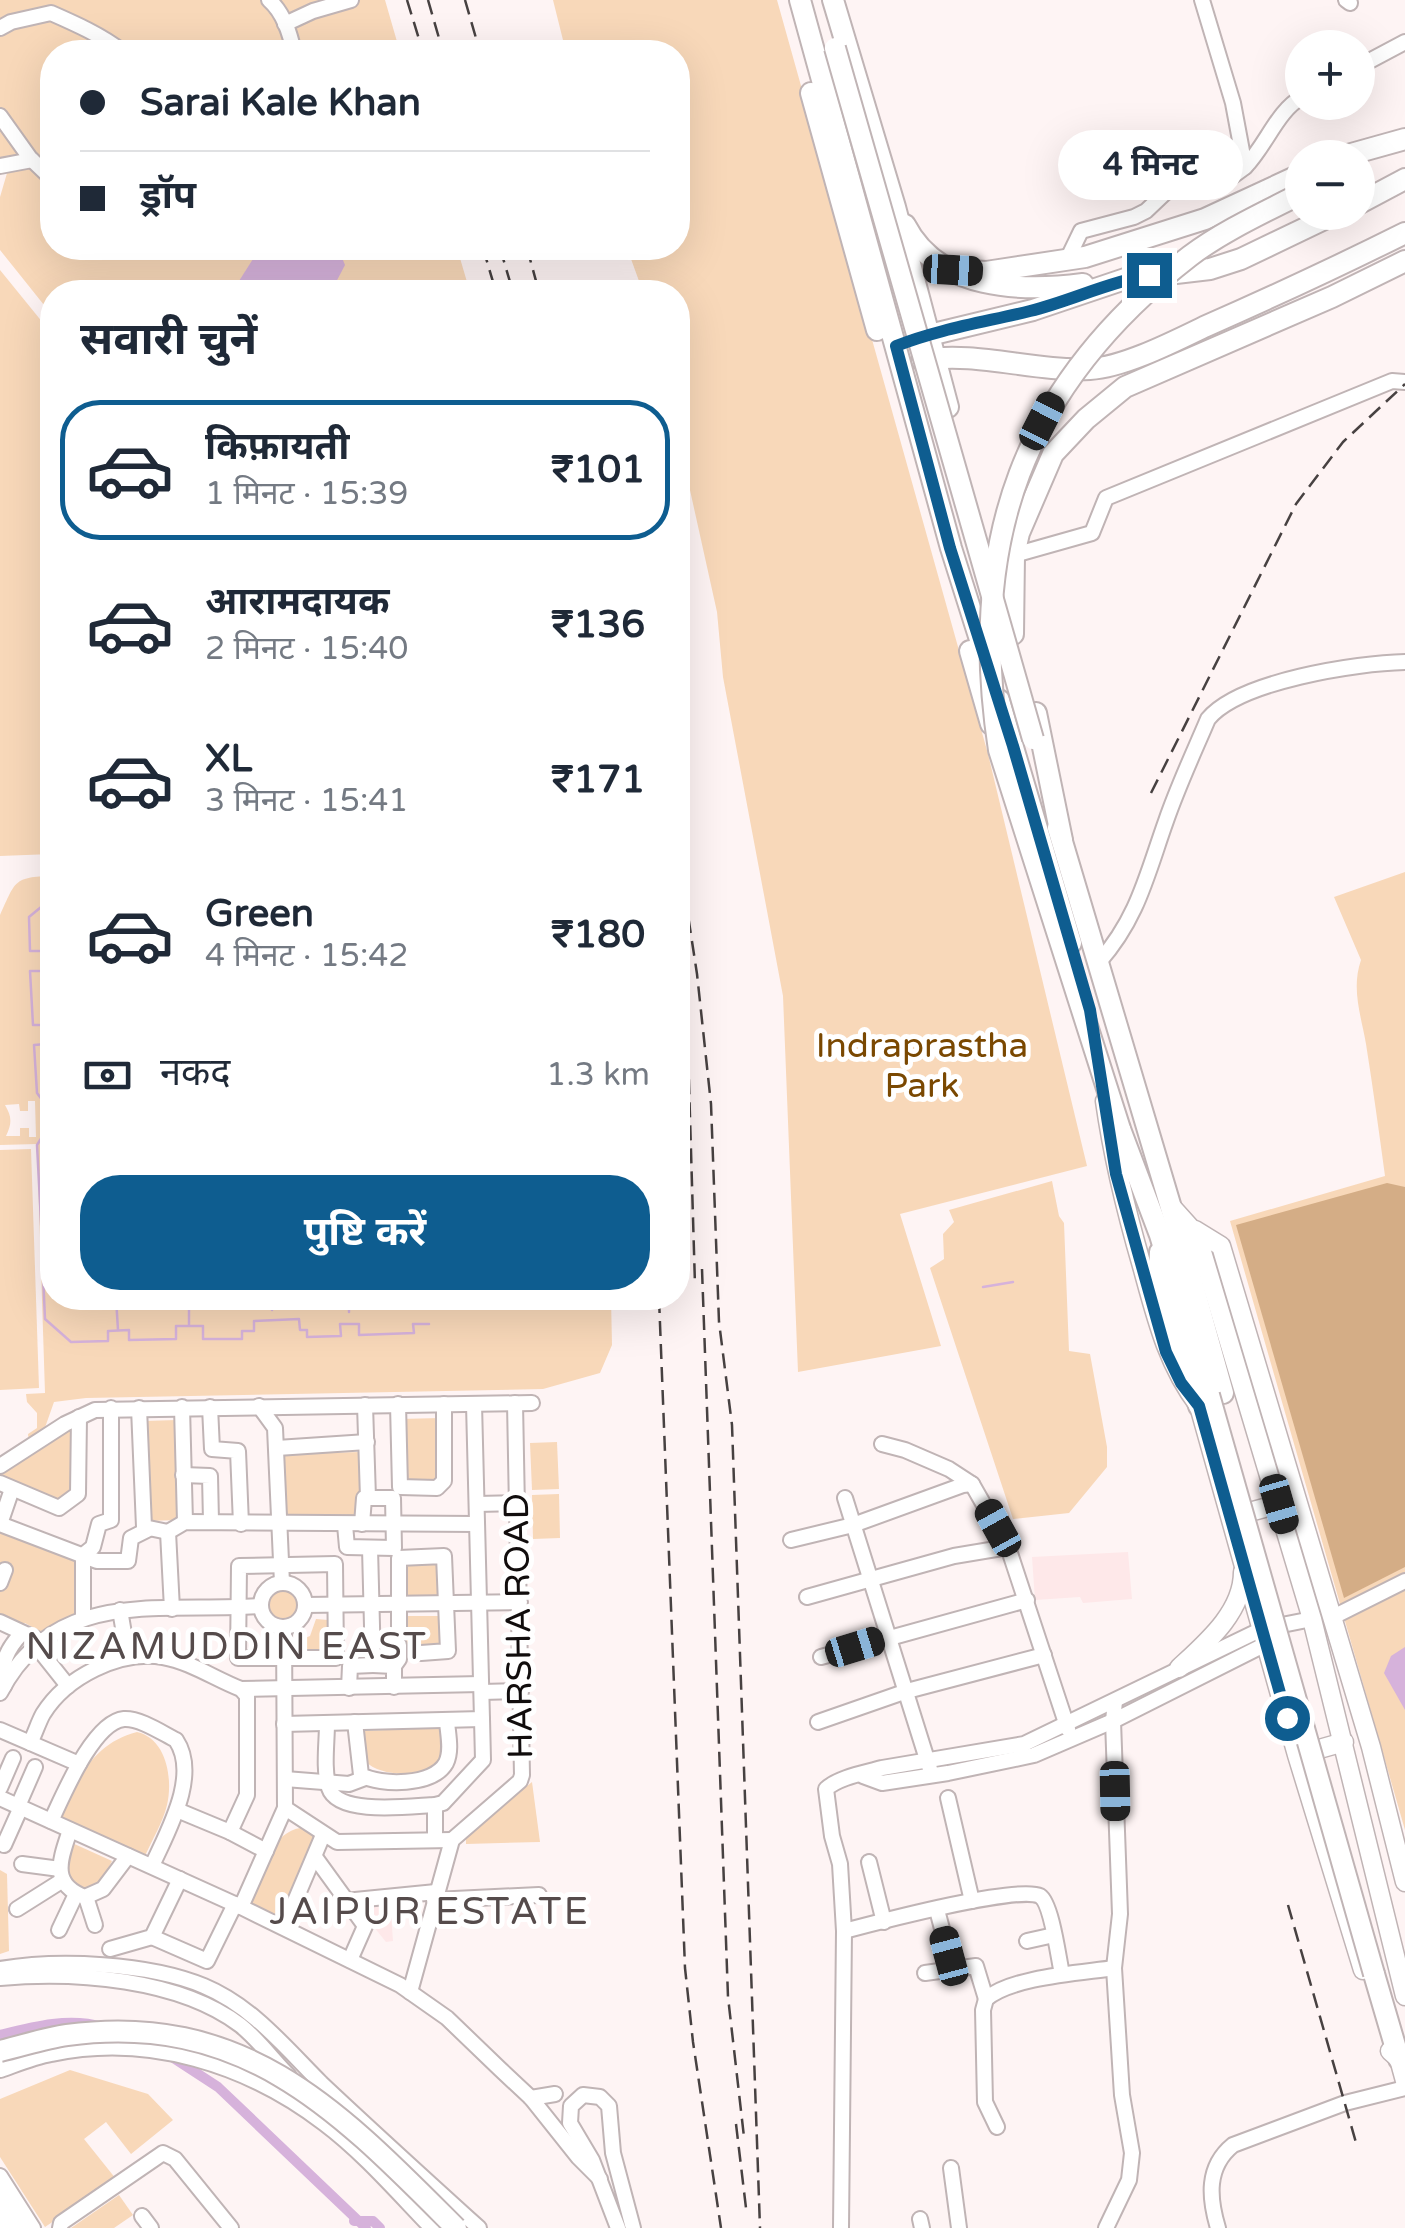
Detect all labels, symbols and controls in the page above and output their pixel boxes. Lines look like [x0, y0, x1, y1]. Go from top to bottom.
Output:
map controls [1285, 30, 1375, 230]
button: + [1285, 30, 1375, 120]
text: Sarai Kale Khan [140, 80, 421, 126]
callout: 4 मिनट [1056, 130, 1242, 200]
button: − [1285, 140, 1375, 230]
text: 4 मिनट [1103, 146, 1198, 184]
text: ड्रॉप [140, 173, 196, 219]
car [922, 253, 984, 287]
route end [1127, 253, 1172, 298]
text: सवारी चुनें [80, 313, 257, 367]
car [1015, 387, 1069, 455]
text: किफ़ायती [205, 424, 349, 470]
icon: car [85, 425, 175, 515]
text: ₹101 [551, 447, 645, 493]
text: 1 मिनट · 15:39 [205, 475, 408, 513]
text: आरामदायक [205, 579, 389, 625]
icon: car [85, 580, 175, 670]
text: ₹136 [551, 602, 645, 648]
text: 2 मिनट · 15:40 [205, 630, 408, 668]
icon: car [85, 735, 175, 825]
text: XL [205, 736, 252, 782]
text: ₹171 [551, 757, 645, 803]
text: 3 मिनट · 15:41 [205, 782, 408, 820]
icon: car [85, 890, 175, 980]
text: Green [205, 891, 314, 937]
text: ₹180 [551, 912, 645, 958]
text: 4 मिनट · 15:42 [205, 937, 408, 975]
park label: Indraprastha Park [816, 1025, 1028, 1107]
icon: cash [80, 1048, 135, 1103]
text: नकद [160, 1050, 230, 1096]
text: 1.3 km [546, 1056, 650, 1094]
button: पुष्टि करें [80, 1175, 650, 1290]
car [1256, 1471, 1302, 1537]
street label: HARSHA ROAD [496, 1493, 542, 1759]
car [970, 1494, 1026, 1562]
district label: NIZAMUDDIN EAST [26, 1624, 429, 1670]
car [822, 1624, 888, 1670]
route start [1265, 1696, 1310, 1741]
car [1099, 1761, 1131, 1821]
district label: JAIPUR ESTATE [269, 1889, 591, 1935]
car [927, 1923, 971, 1989]

